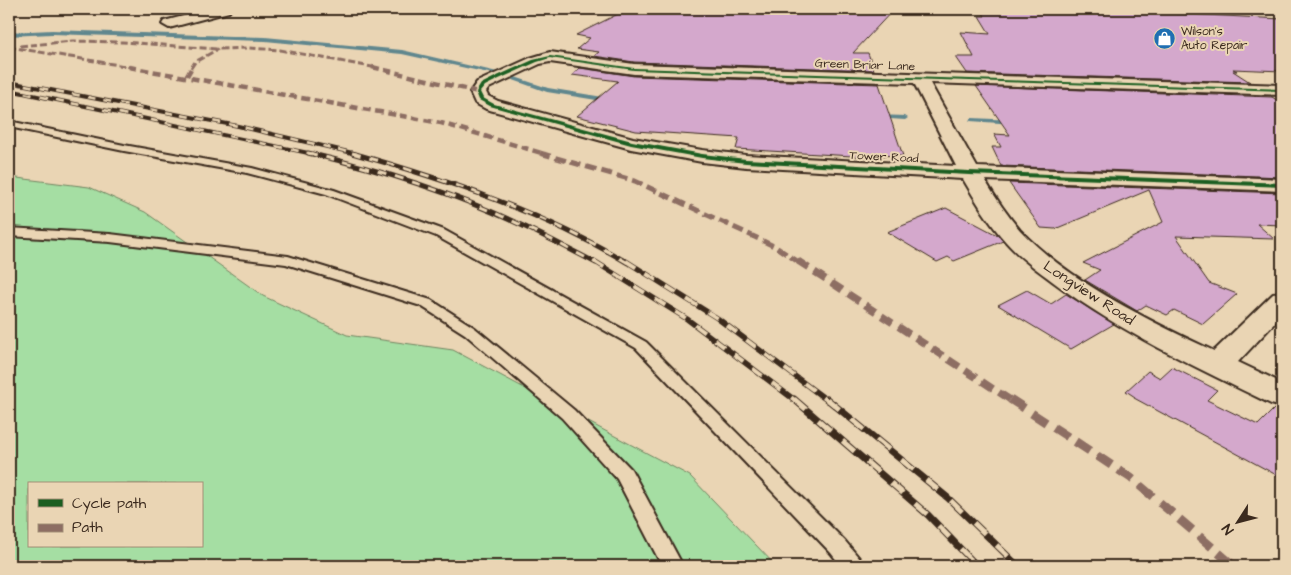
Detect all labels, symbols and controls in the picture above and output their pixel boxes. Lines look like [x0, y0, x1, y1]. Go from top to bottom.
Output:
place label: Wilson's Auto Repair [1181, 23, 1248, 54]
shop icon: Wilson's Auto Repair [1153, 26, 1177, 50]
street label: Green Briar Lane [815, 55, 916, 75]
street label: Tower Road [849, 147, 919, 167]
street label: Longview Road [1039, 256, 1139, 331]
legend [28, 482, 202, 548]
text: Cycle path [72, 493, 147, 515]
north arrow [1214, 498, 1264, 548]
text: Path [72, 517, 103, 538]
text: N [1217, 519, 1239, 538]

